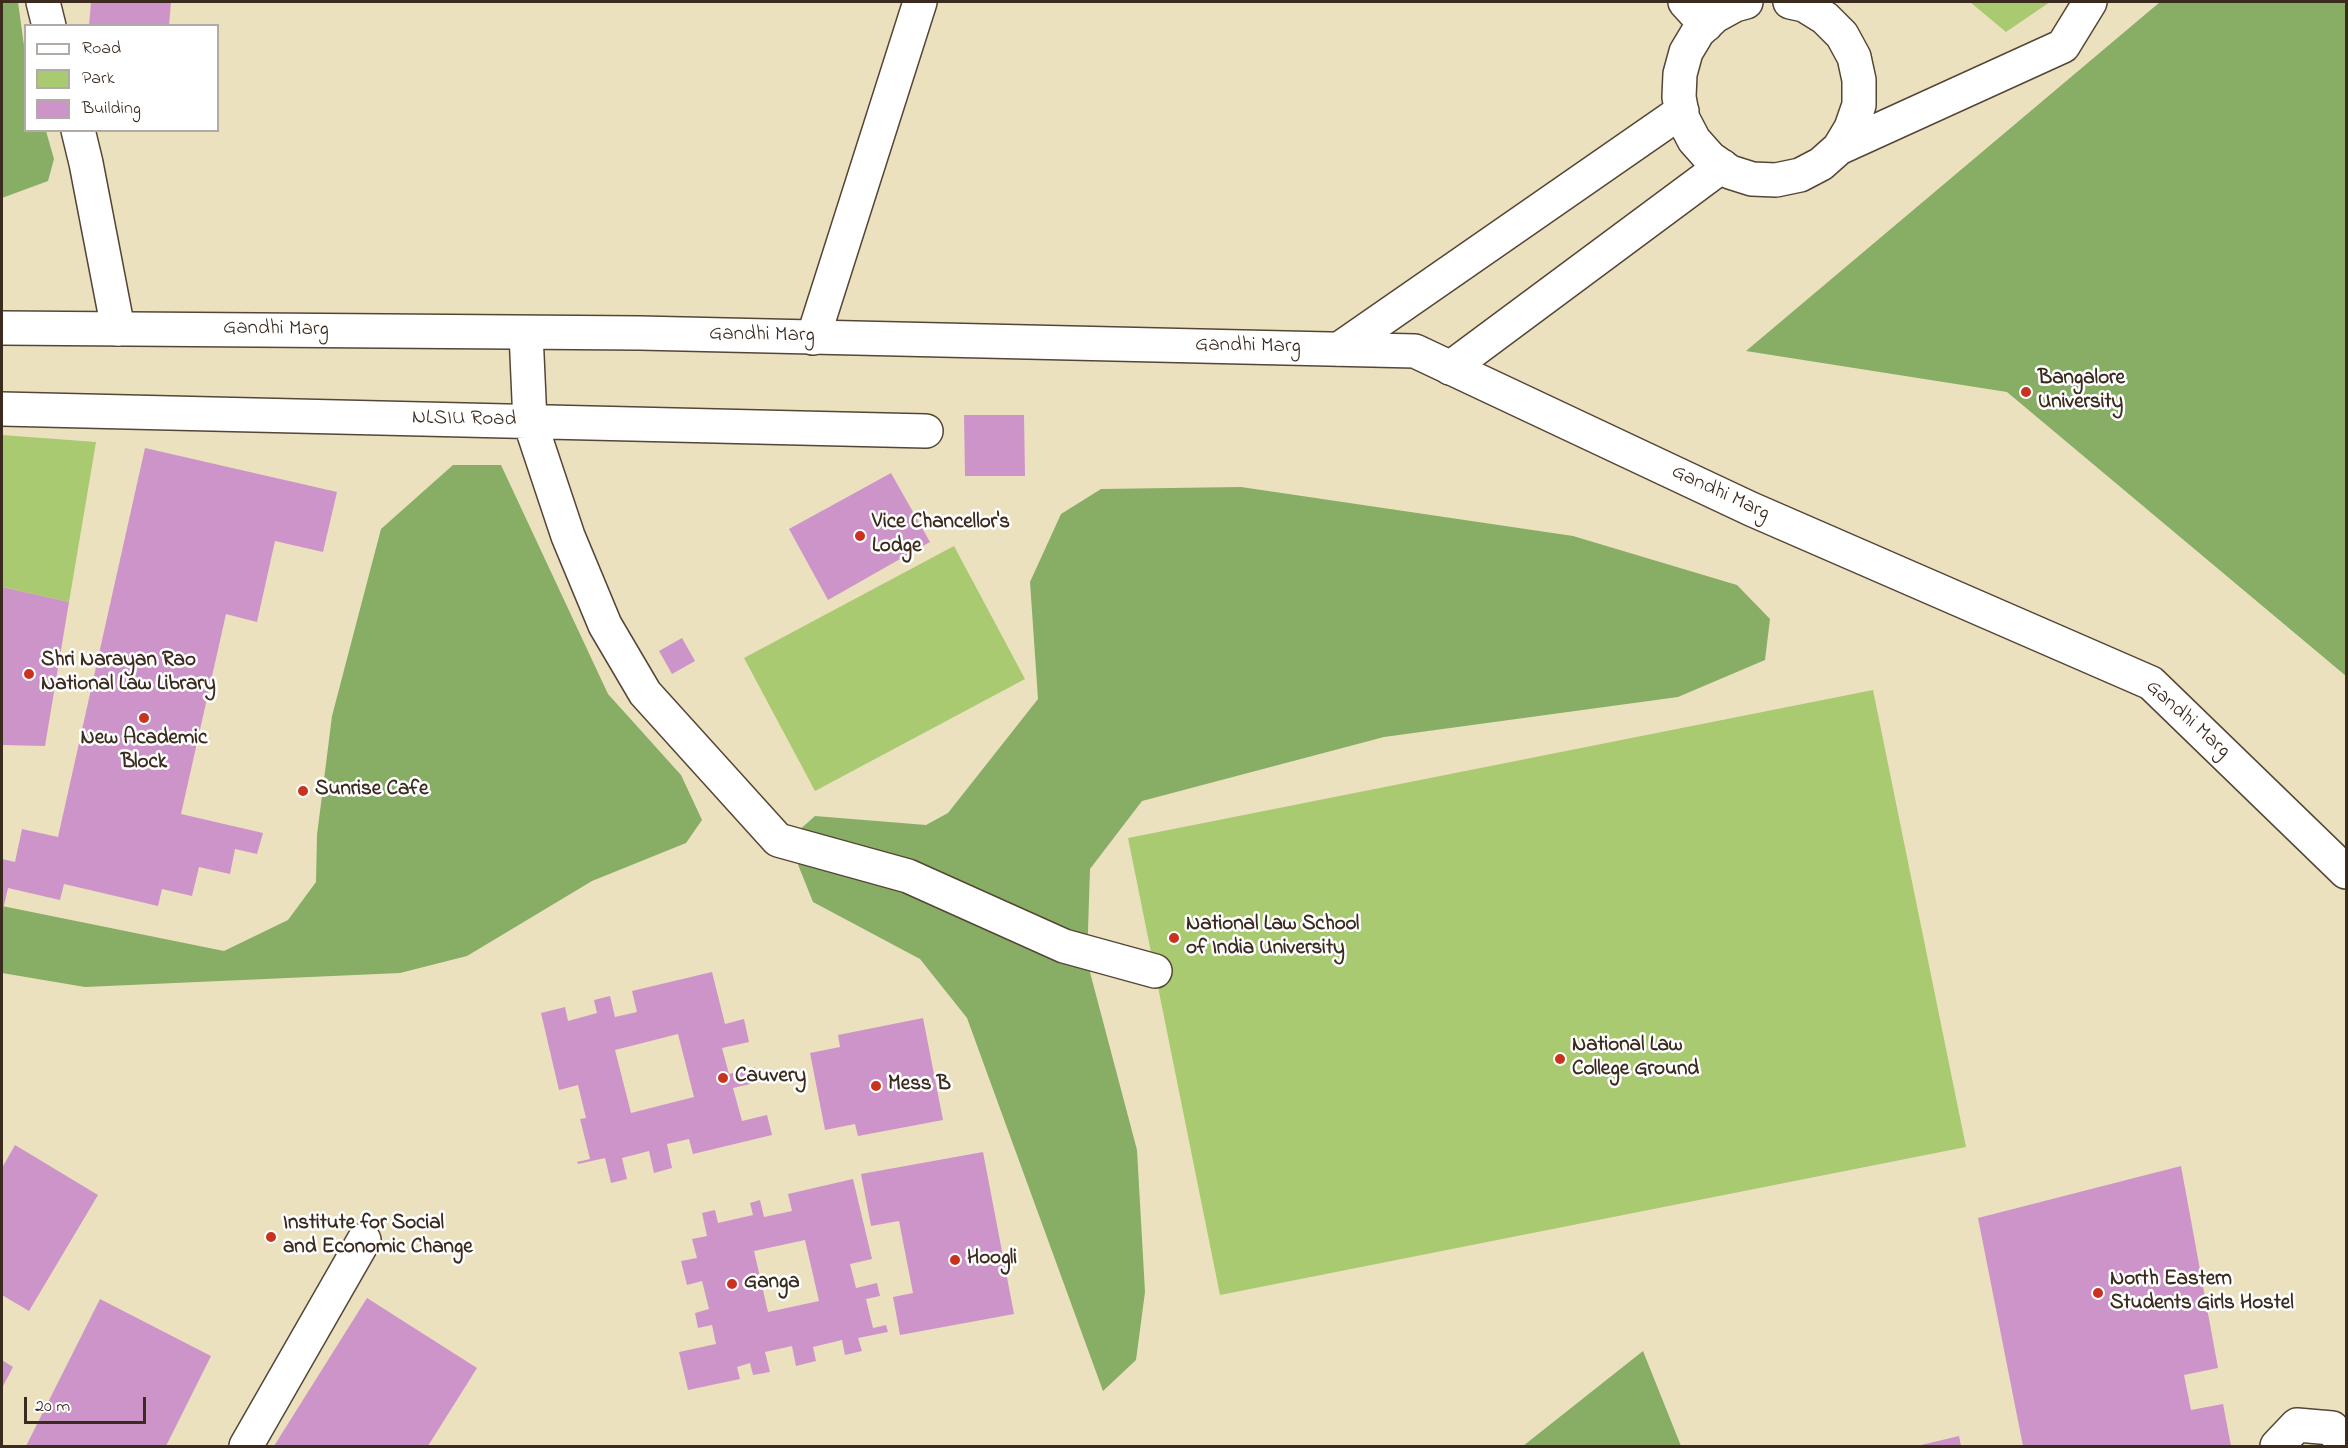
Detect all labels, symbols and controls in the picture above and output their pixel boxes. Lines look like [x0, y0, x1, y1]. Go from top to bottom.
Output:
legend [24, 24, 219, 132]
text: Road [82, 36, 121, 62]
text: Park [82, 66, 115, 92]
text: Building [82, 96, 141, 122]
street label: Gandhi Marg [223, 316, 329, 344]
street label: Gandhi Marg [709, 322, 815, 350]
street label: Gandhi Marg [1195, 333, 1301, 361]
place label: Bangalore University [2038, 367, 2125, 417]
marker: Bangalore University [2019, 385, 2033, 399]
street label: NLSIU Road [412, 406, 516, 434]
street label: Gandhi Marg [1667, 460, 1773, 528]
place label: Vice Chancellor's Lodge [872, 511, 1010, 561]
marker: Vice Chancellor's Lodge [853, 529, 867, 543]
place label: Shri Narayan Rao National Law Library [41, 649, 216, 699]
marker: Shri Narayan Rao National Law Library [22, 667, 36, 681]
street label: Gandhi Marg [2139, 675, 2235, 765]
marker: New Academic Block [137, 711, 151, 725]
place label: New Academic Block [81, 727, 207, 777]
place label: Sunrise Cafe [315, 778, 428, 804]
marker: Sunrise Cafe [296, 784, 310, 798]
place label: National Law School of India University [1186, 913, 1359, 963]
marker: National Law School of India University [1167, 931, 1181, 945]
place label: National Law College Ground [1572, 1034, 1699, 1084]
marker: National Law College Ground [1553, 1052, 1567, 1066]
place label: Cauvery [735, 1065, 806, 1091]
marker: Cauvery [716, 1071, 730, 1085]
place label: Mess B [888, 1073, 951, 1099]
marker: Mess B [869, 1079, 883, 1093]
place label: Institute for Social and Economic Change [283, 1212, 473, 1262]
marker: Institute for Social and Economic Change [264, 1230, 278, 1244]
place label: Hoogli [967, 1247, 1017, 1273]
marker: Hoogli [948, 1253, 962, 1267]
place label: North Eastern Students Girls Hostel [2110, 1268, 2294, 1318]
place label: Ganga [744, 1271, 800, 1297]
marker: Ganga [725, 1277, 739, 1291]
marker: North Eastern Students Girls Hostel [2091, 1286, 2105, 1300]
scale bar [27, 1385, 148, 1423]
text: 20 m [35, 1394, 70, 1420]

